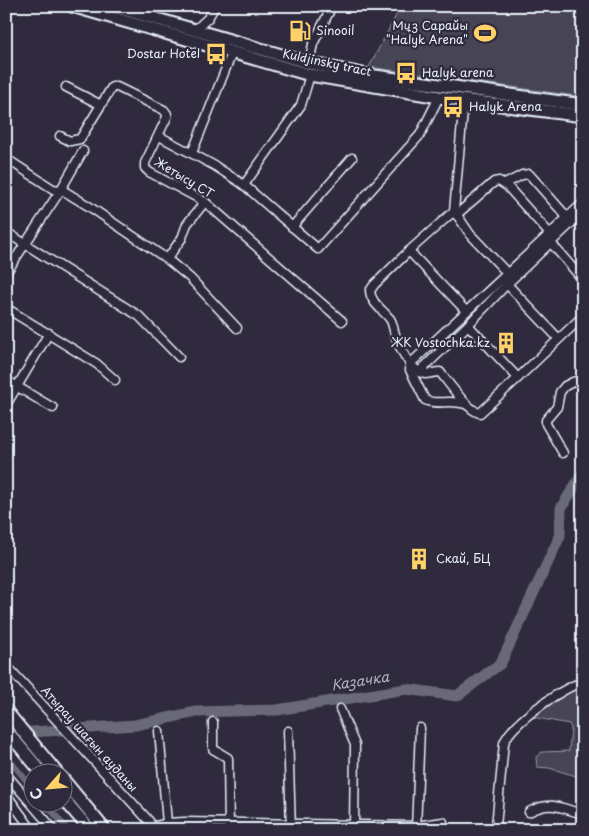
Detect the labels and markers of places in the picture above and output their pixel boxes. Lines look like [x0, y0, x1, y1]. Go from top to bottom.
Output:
place label: Мұз Сарайы "Halyk Arena" [386, 16, 468, 48]
fuel station icon: Sinooil [287, 18, 313, 44]
sports icon: Мұз Сарайы "Halyk Arena" [472, 20, 498, 46]
place label: Sinooil [316, 21, 355, 39]
bus stop icon: Dostar Hotel [203, 41, 229, 67]
place label: Dostar Hotel [127, 44, 200, 62]
bus stop icon: Halyk arena [393, 60, 419, 86]
place label: Halyk arena [422, 63, 494, 81]
bus stop icon: Halyk Arena [440, 94, 466, 120]
place label: Halyk Arena [469, 97, 542, 115]
building icon: ЖК Vostochka.kz [493, 330, 519, 356]
place label: ЖК Vostochka.kz [390, 333, 490, 351]
building icon: Скай, БЦ [406, 546, 432, 572]
place label: Скай, БЦ [436, 549, 491, 567]

